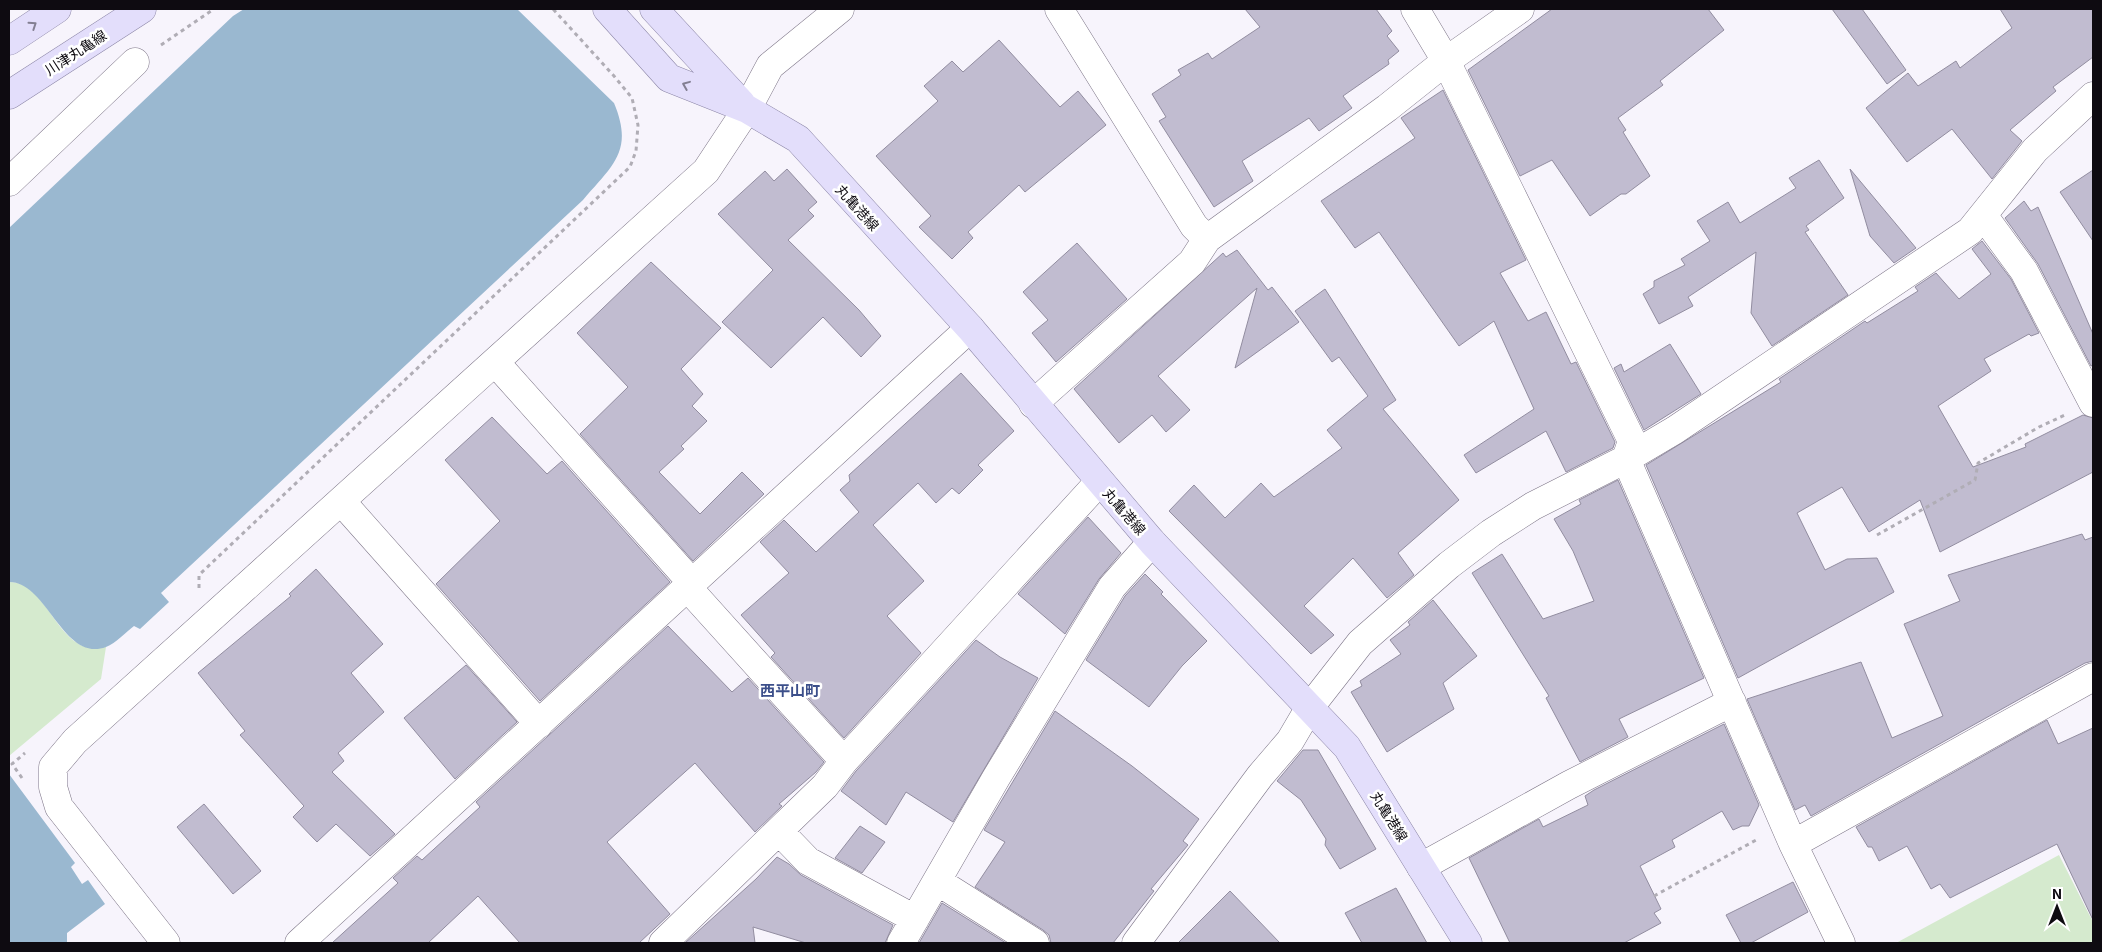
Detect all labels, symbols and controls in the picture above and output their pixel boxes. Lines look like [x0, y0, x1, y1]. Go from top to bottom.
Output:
one-way arrow [27, 22, 37, 31]
street label: 川津丸亀線 [40, 25, 110, 79]
one-way arrow [682, 81, 690, 91]
street label: 丸亀港線 [832, 180, 884, 234]
street label: 丸亀港線 [1099, 483, 1151, 539]
district label: 西平山町 [760, 679, 820, 700]
street label: 丸亀港線 [1367, 787, 1413, 845]
north arrow [2032, 882, 2082, 932]
text: N [2052, 883, 2062, 903]

